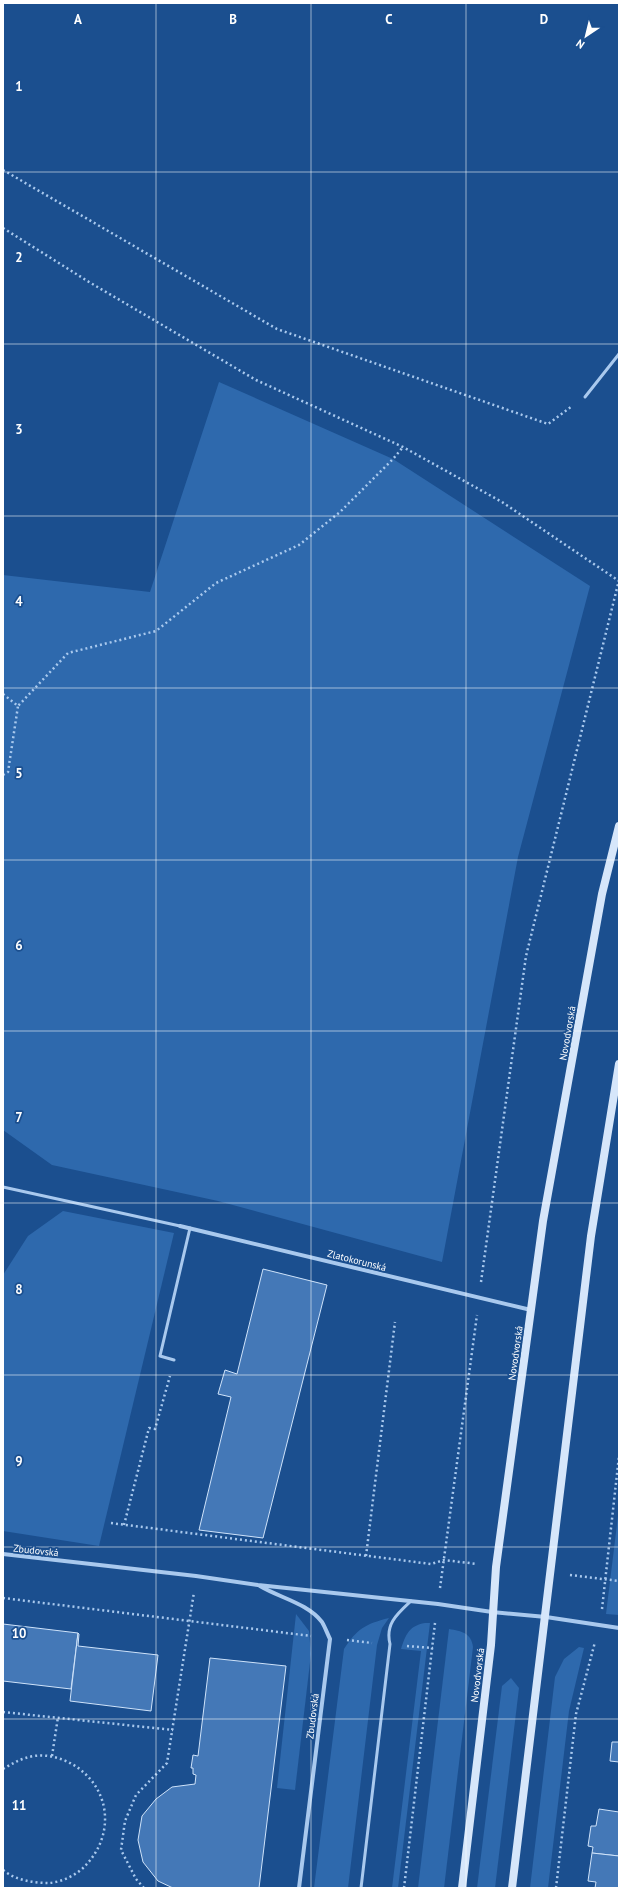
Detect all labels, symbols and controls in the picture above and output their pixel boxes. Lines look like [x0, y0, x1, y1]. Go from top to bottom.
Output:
text: A [74, 11, 82, 28]
text: B [229, 11, 237, 28]
text: C [385, 11, 393, 28]
text: D [540, 11, 548, 28]
north arrow [566, 16, 606, 56]
text: N [573, 36, 587, 52]
text: 1 [15, 78, 23, 95]
text: 2 [15, 249, 23, 266]
text: 3 [15, 421, 23, 438]
text: 4 [15, 593, 23, 610]
text: 5 [15, 765, 23, 782]
text: 6 [15, 937, 23, 954]
street label: Novodvorská [556, 1005, 579, 1061]
text: 7 [15, 1109, 23, 1126]
street label: Zlatokorunská [326, 1247, 388, 1274]
text: 8 [15, 1281, 23, 1298]
street label: Novodvorská [505, 1325, 526, 1381]
text: 9 [15, 1453, 23, 1470]
street label: Zbudovská [13, 1542, 59, 1559]
text: 10 [12, 1625, 26, 1642]
street label: Novodvorská [468, 1647, 487, 1703]
street label: Zbudovská [303, 1693, 322, 1740]
text: 11 [12, 1797, 26, 1814]

